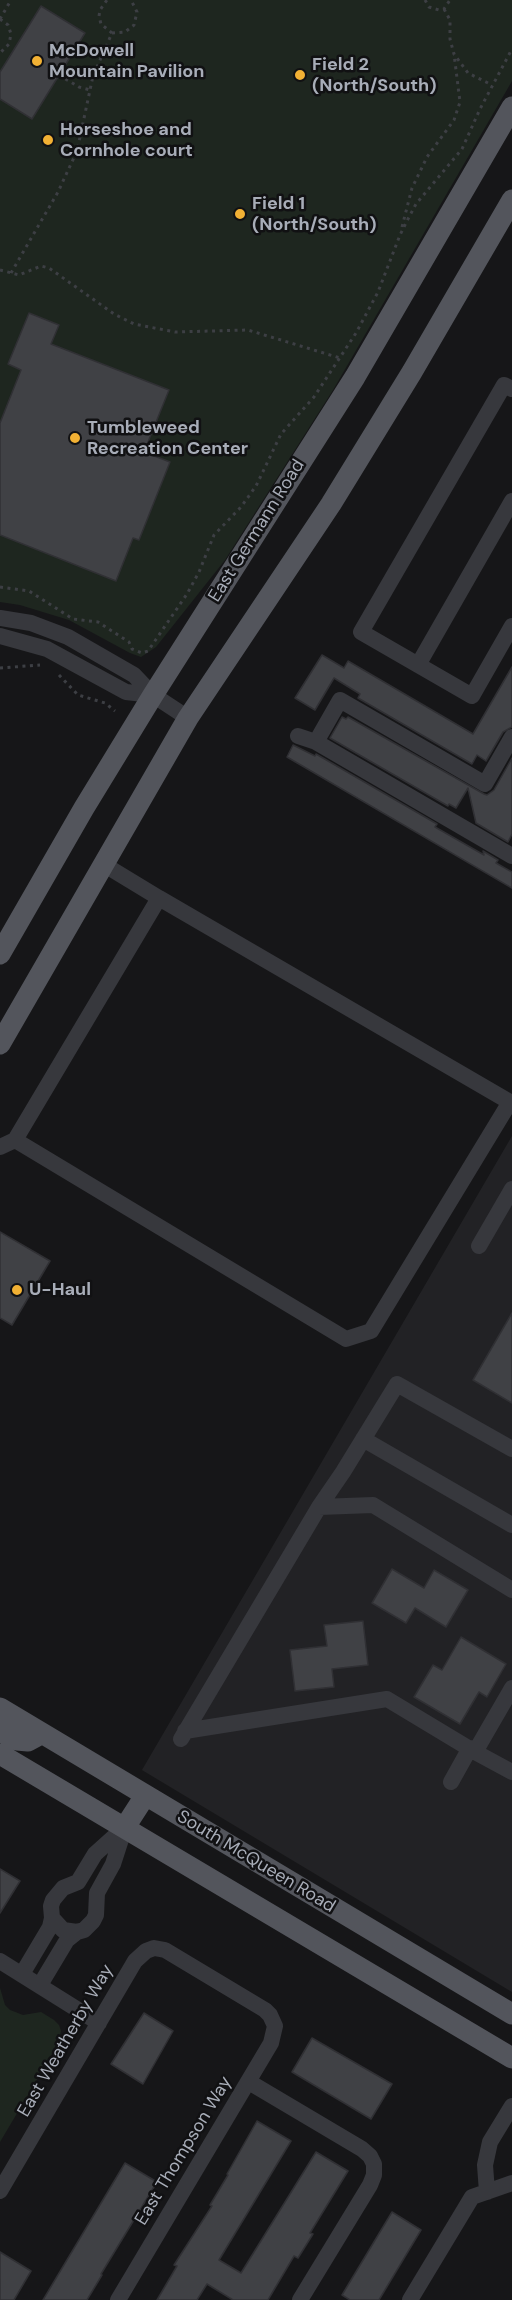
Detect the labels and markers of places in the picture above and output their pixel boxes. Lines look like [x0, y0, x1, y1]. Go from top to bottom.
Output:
place label: McDowell Mountain Pavilion [49, 40, 204, 82]
marker: McDowell Mountain Pavilion [30, 54, 44, 68]
place label: Field 2 (North/South) [312, 54, 437, 97]
marker: Field 2 (North/South) [293, 68, 307, 82]
place label: Horseshoe and Cornhole court [60, 119, 193, 162]
marker: Horseshoe and Cornhole court [41, 133, 55, 147]
place label: Field 1 (North/South) [252, 193, 377, 236]
marker: Field 1 (North/South) [233, 207, 247, 221]
place label: Tumbleweed Recreation Center [87, 417, 248, 460]
marker: Tumbleweed Recreation Center [68, 431, 82, 445]
place label: U-Haul [29, 1279, 91, 1301]
marker: U-Haul [10, 1283, 24, 1297]

